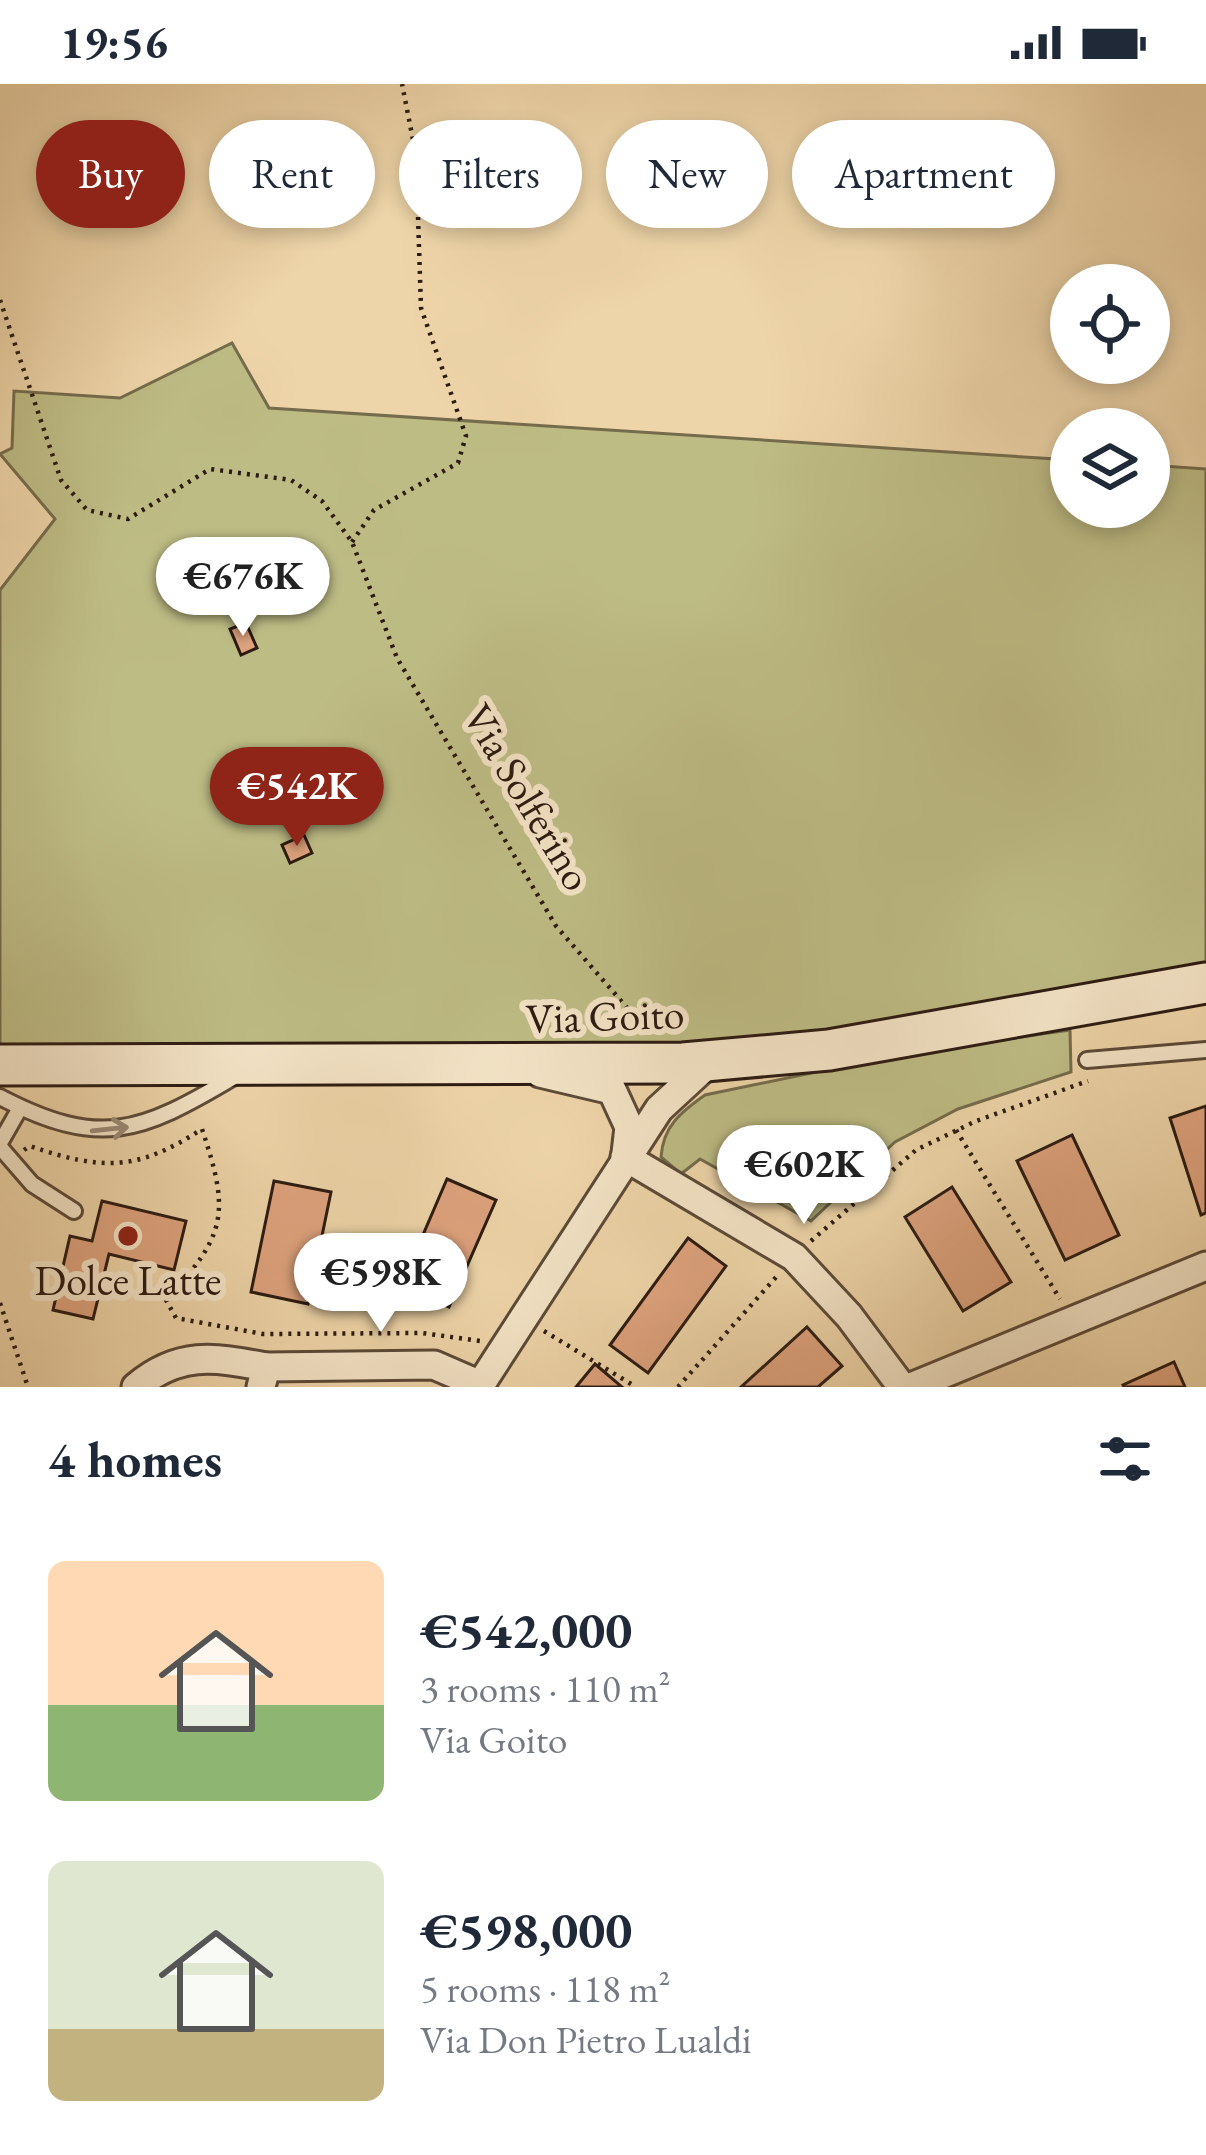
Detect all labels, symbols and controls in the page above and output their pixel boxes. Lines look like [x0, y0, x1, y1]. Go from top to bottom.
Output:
text: 19:56 [60, 13, 168, 71]
chip: Buy [36, 120, 185, 228]
chip: Rent [209, 120, 375, 228]
chip: Filters [399, 120, 582, 228]
chip: New [606, 120, 768, 228]
chip: Apartment [792, 120, 1055, 228]
map controls [1050, 264, 1170, 528]
button: locate [1050, 264, 1170, 384]
button: layers [1050, 408, 1170, 528]
pin: €676K [159, 537, 327, 639]
text: €676K [183, 550, 303, 601]
street label: Via Solferino [451, 693, 605, 901]
pin: €542K [213, 747, 381, 849]
text: €542K [237, 760, 357, 811]
street label: Via Goito [525, 986, 685, 1046]
one-way arrow [90, 1117, 129, 1140]
pin: €602K [720, 1125, 888, 1227]
text: €602K [744, 1138, 864, 1189]
marker: Dolce Latte [115, 1223, 141, 1249]
pin: €598K [297, 1233, 465, 1335]
text: €598K [321, 1246, 441, 1297]
place label: Dolce Latte [35, 1253, 221, 1308]
text: 4 homes [48, 1426, 222, 1492]
icon: filters [1092, 1426, 1158, 1492]
text: €542,000 [420, 1597, 632, 1663]
icon: home [144, 1609, 288, 1753]
text: 3 rooms · 110 m² [420, 1663, 671, 1714]
text: Via Goito [420, 1714, 567, 1765]
text: €598,000 [420, 1897, 632, 1963]
icon: home [144, 1909, 288, 2053]
text: 5 rooms · 118 m² [420, 1963, 671, 2014]
text: Via Don Pietro Lualdi [420, 2014, 752, 2065]

